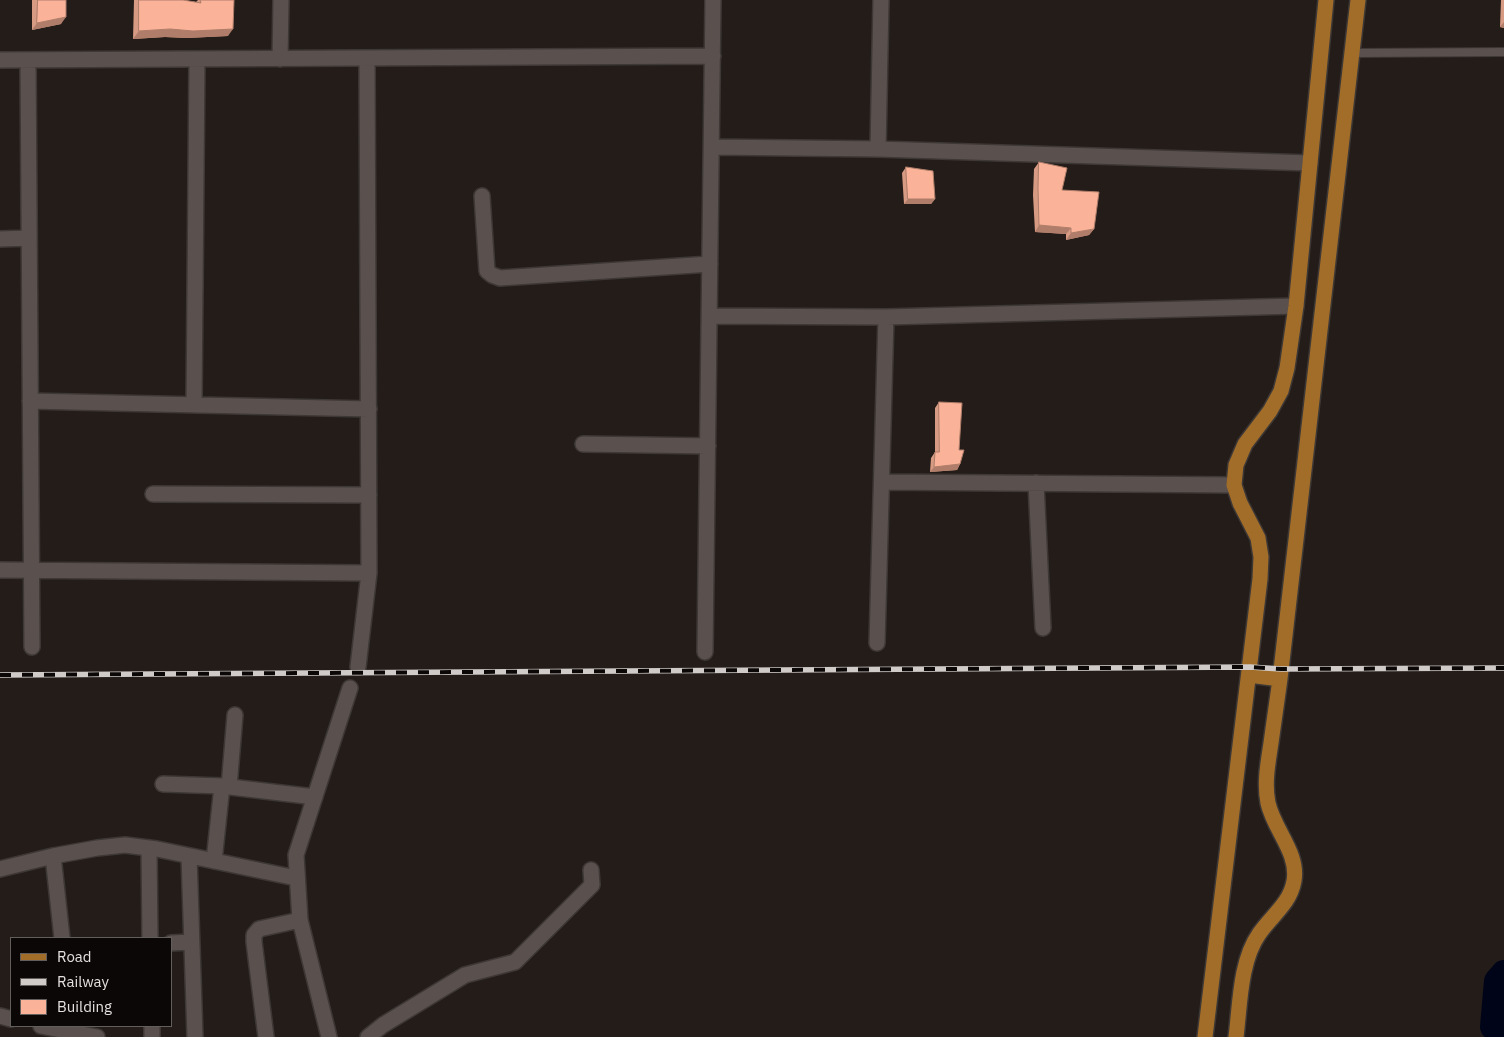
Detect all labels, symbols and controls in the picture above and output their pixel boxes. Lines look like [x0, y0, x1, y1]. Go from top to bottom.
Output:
legend [10, 937, 172, 1027]
text: Road [57, 947, 92, 966]
text: Railway [57, 972, 109, 991]
text: Building [57, 997, 112, 1016]

